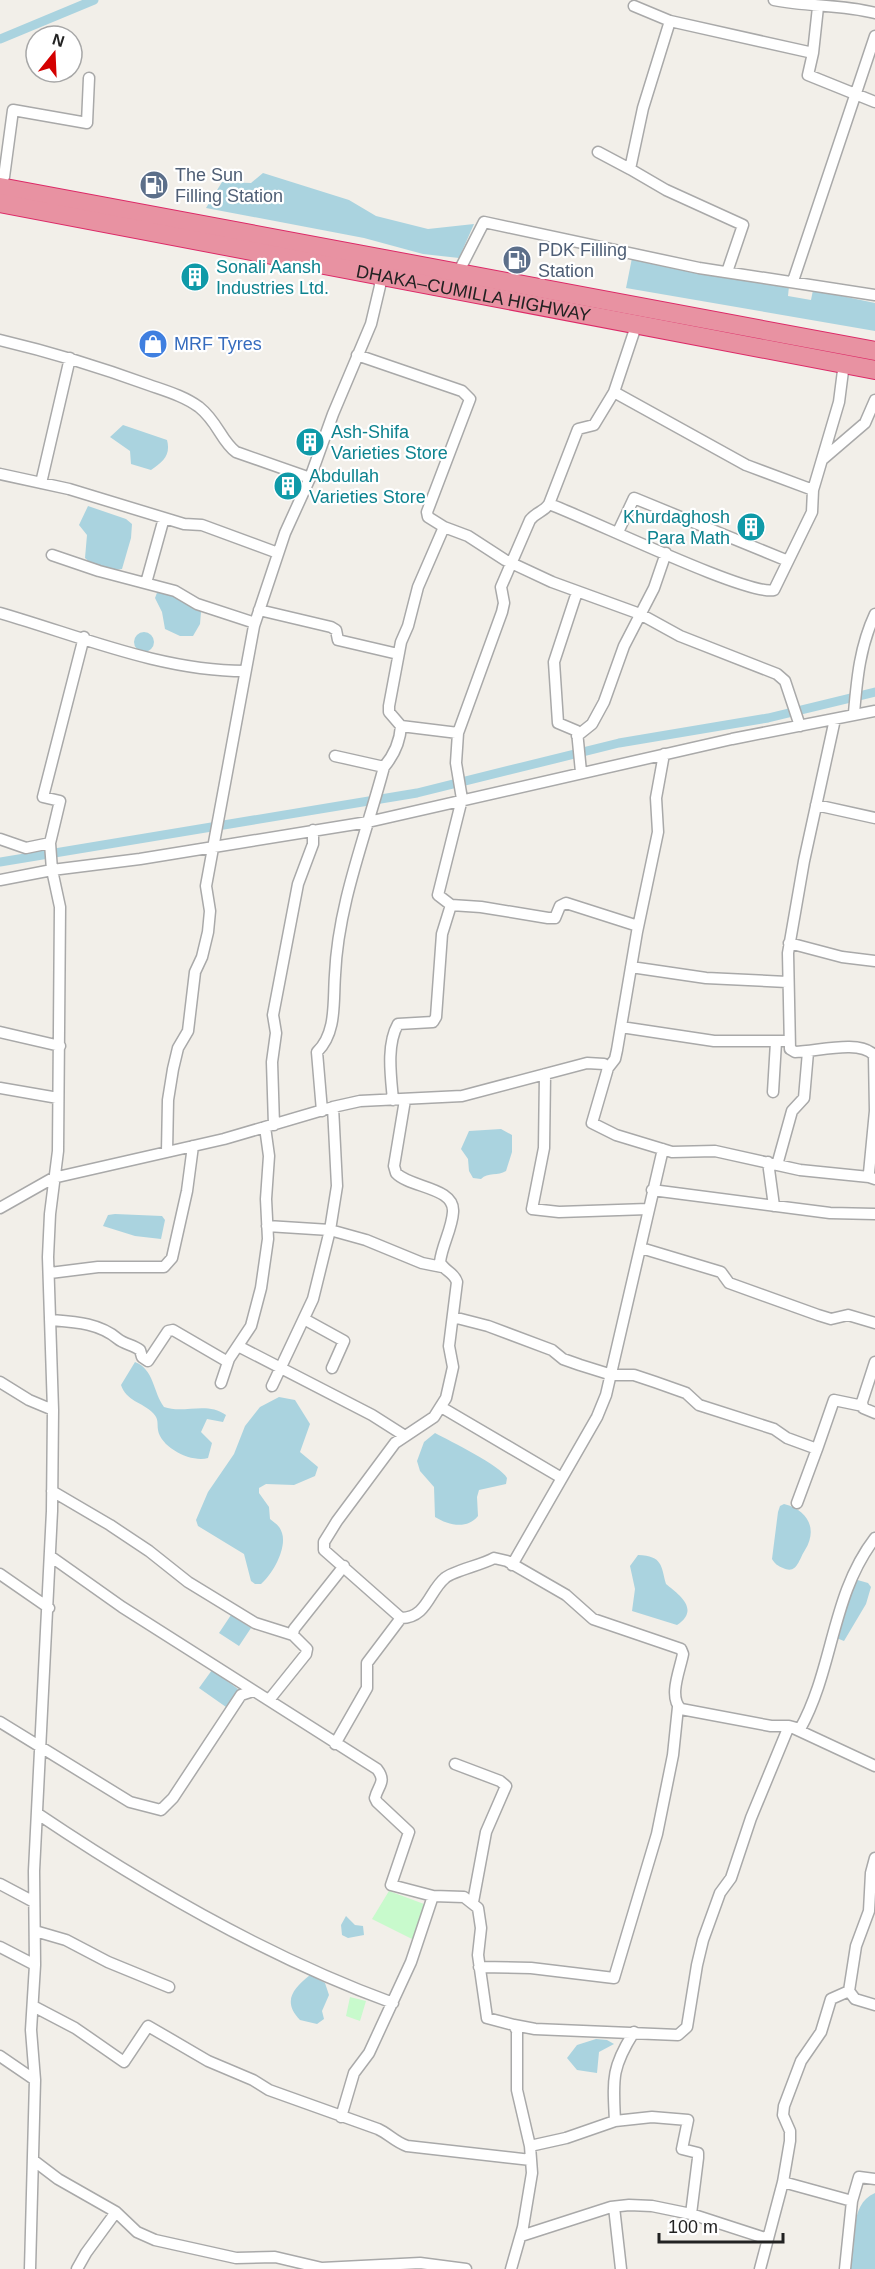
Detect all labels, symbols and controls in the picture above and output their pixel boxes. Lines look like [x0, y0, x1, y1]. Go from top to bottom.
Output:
north arrow [24, 24, 84, 84]
text: N [50, 30, 67, 50]
place label: The Sun Filling Station [175, 165, 283, 206]
fuel station icon: The Sun Filling Station [138, 169, 170, 201]
place label: PDK Filling Station [538, 240, 627, 281]
fuel station icon: PDK Filling Station [501, 244, 533, 276]
place label: Sonali Aansh Industries Ltd. [216, 257, 329, 298]
building icon: Sonali Aansh Industries Ltd. [179, 261, 211, 293]
street label: DHAKA–CUMILLA HIGHWAY [355, 261, 592, 326]
shop icon: MRF Tyres [137, 328, 169, 360]
place label: MRF Tyres [174, 334, 262, 354]
place label: Ash-Shifa Varieties Store [331, 422, 448, 463]
building icon: Ash-Shifa Varieties Store [294, 426, 326, 458]
place label: Abdullah Varieties Store [309, 466, 426, 507]
building icon: Abdullah Varieties Store [272, 470, 304, 502]
place label: Khurdaghosh Para Math [623, 507, 730, 548]
building icon: Khurdaghosh Para Math [735, 511, 767, 543]
scale bar [659, 2206, 784, 2244]
text: 100 m [668, 2217, 718, 2237]

